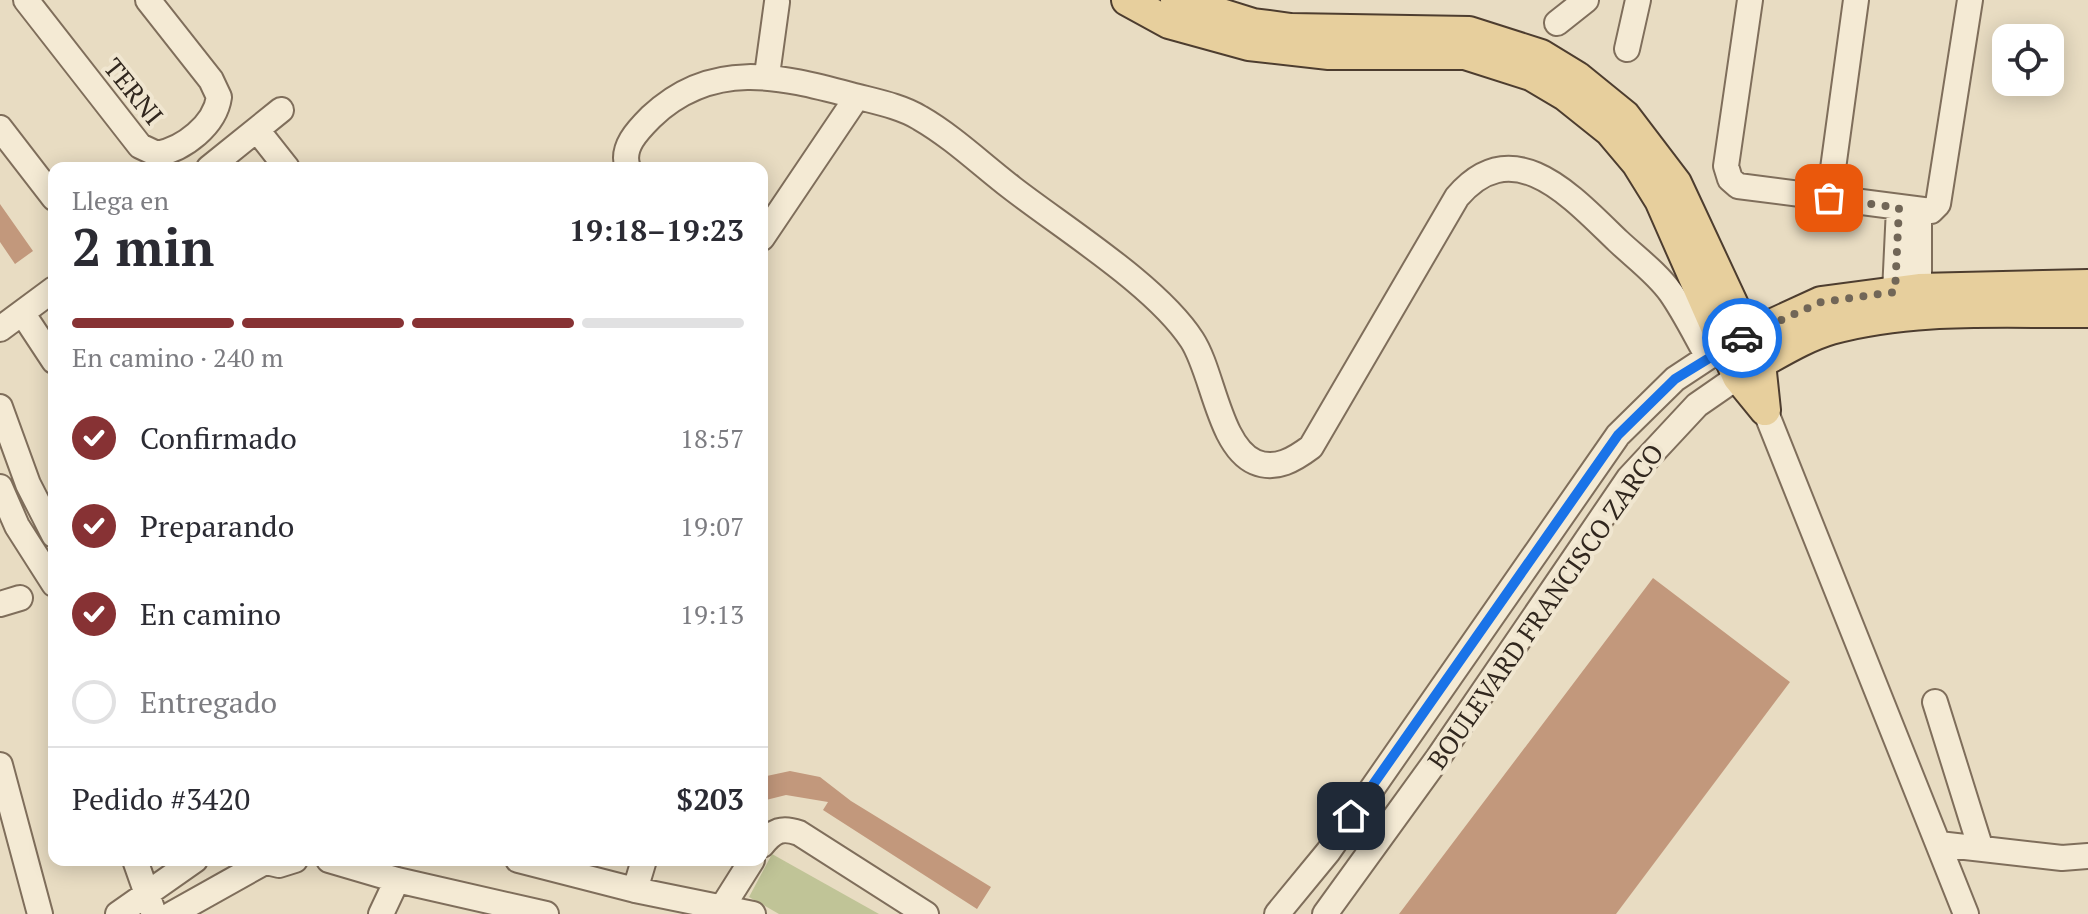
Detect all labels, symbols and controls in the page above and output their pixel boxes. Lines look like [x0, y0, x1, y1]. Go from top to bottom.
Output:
map controls [1992, 24, 2064, 96]
button: locate [1992, 24, 2064, 96]
street label: TERNI [97, 51, 171, 131]
pin [1795, 164, 1863, 232]
icon: bag [1807, 176, 1851, 220]
text: Llega en [72, 183, 169, 217]
text: 19:18–19:23 [569, 210, 744, 250]
text: 2 min [72, 212, 214, 281]
courier [1702, 298, 1782, 378]
icon: car [1720, 316, 1764, 360]
text: En camino · 240 m [72, 340, 283, 374]
icon: check [72, 416, 116, 460]
text: Confirmado [140, 418, 297, 458]
text: 18:57 [680, 421, 744, 455]
street label: BOULEVARD FRANCISCO ZARCO [1419, 437, 1671, 775]
icon: check [72, 504, 116, 548]
text: Preparando [140, 506, 294, 546]
text: 19:07 [680, 509, 744, 543]
icon: check [72, 592, 116, 636]
text: En camino [140, 594, 281, 634]
text: 19:13 [680, 597, 744, 631]
text: Entregado [140, 682, 277, 722]
text: Pedido #3420 [72, 779, 250, 819]
text: $203 [676, 779, 744, 819]
pin [1317, 782, 1385, 850]
icon: home [1329, 794, 1373, 838]

